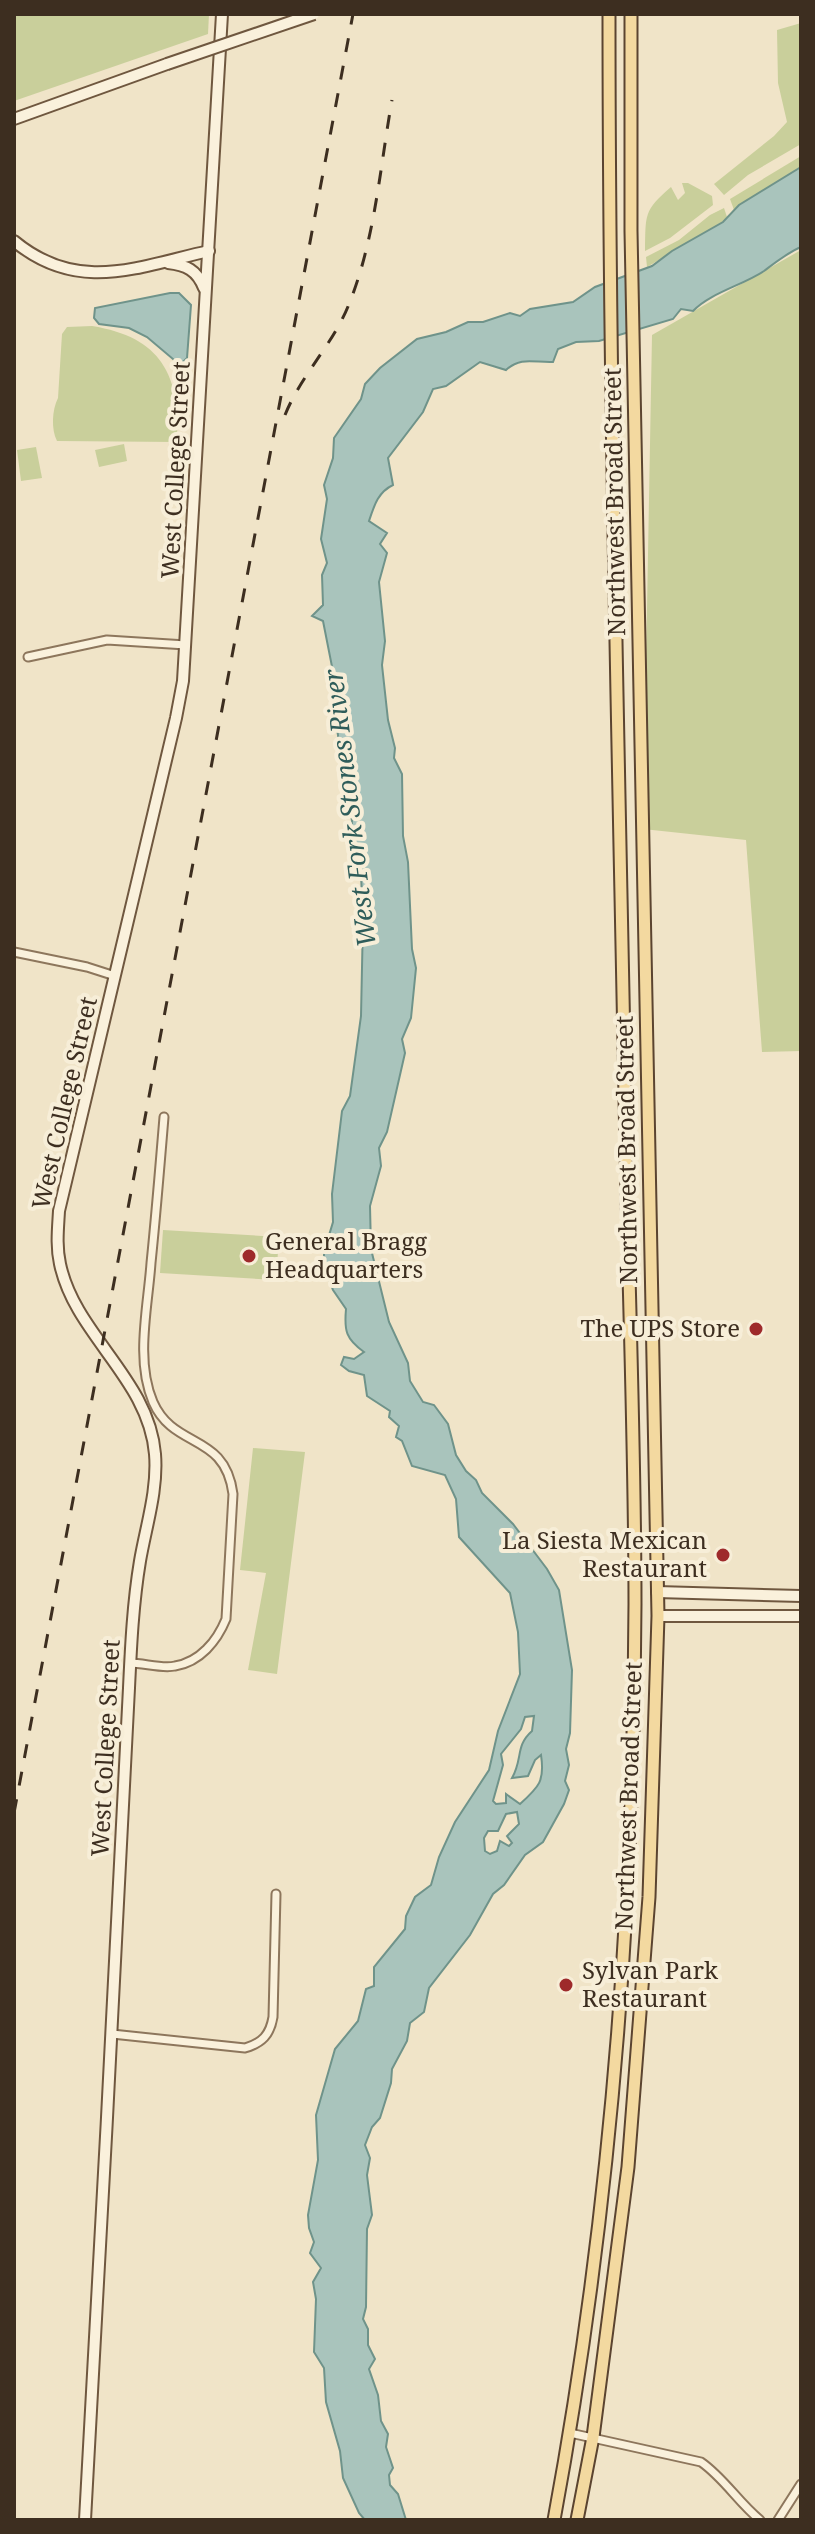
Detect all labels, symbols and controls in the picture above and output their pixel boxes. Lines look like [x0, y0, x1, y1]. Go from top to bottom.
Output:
street label: West College Street [152, 361, 197, 579]
street label: Northwest Broad Street [595, 368, 632, 637]
water label: West Fork Stones River [314, 666, 384, 949]
street label: West College Street [23, 993, 104, 1212]
street label: Northwest Broad Street [607, 1016, 644, 1285]
place label: General Bragg Headquarters [265, 1224, 427, 1285]
marker: General Bragg Headquarters [240, 1247, 258, 1265]
place label: The UPS Store [580, 1311, 740, 1344]
marker: The UPS Store [747, 1320, 765, 1338]
place label: La Siesta Mexican Restaurant [502, 1523, 707, 1584]
marker: La Siesta Mexican Restaurant [714, 1546, 732, 1564]
street label: West College Street [82, 1639, 127, 1857]
street label: Northwest Broad Street [606, 1661, 649, 1931]
place label: Sylvan Park Restaurant [582, 1953, 719, 2014]
marker: Sylvan Park Restaurant [557, 1976, 575, 1994]

